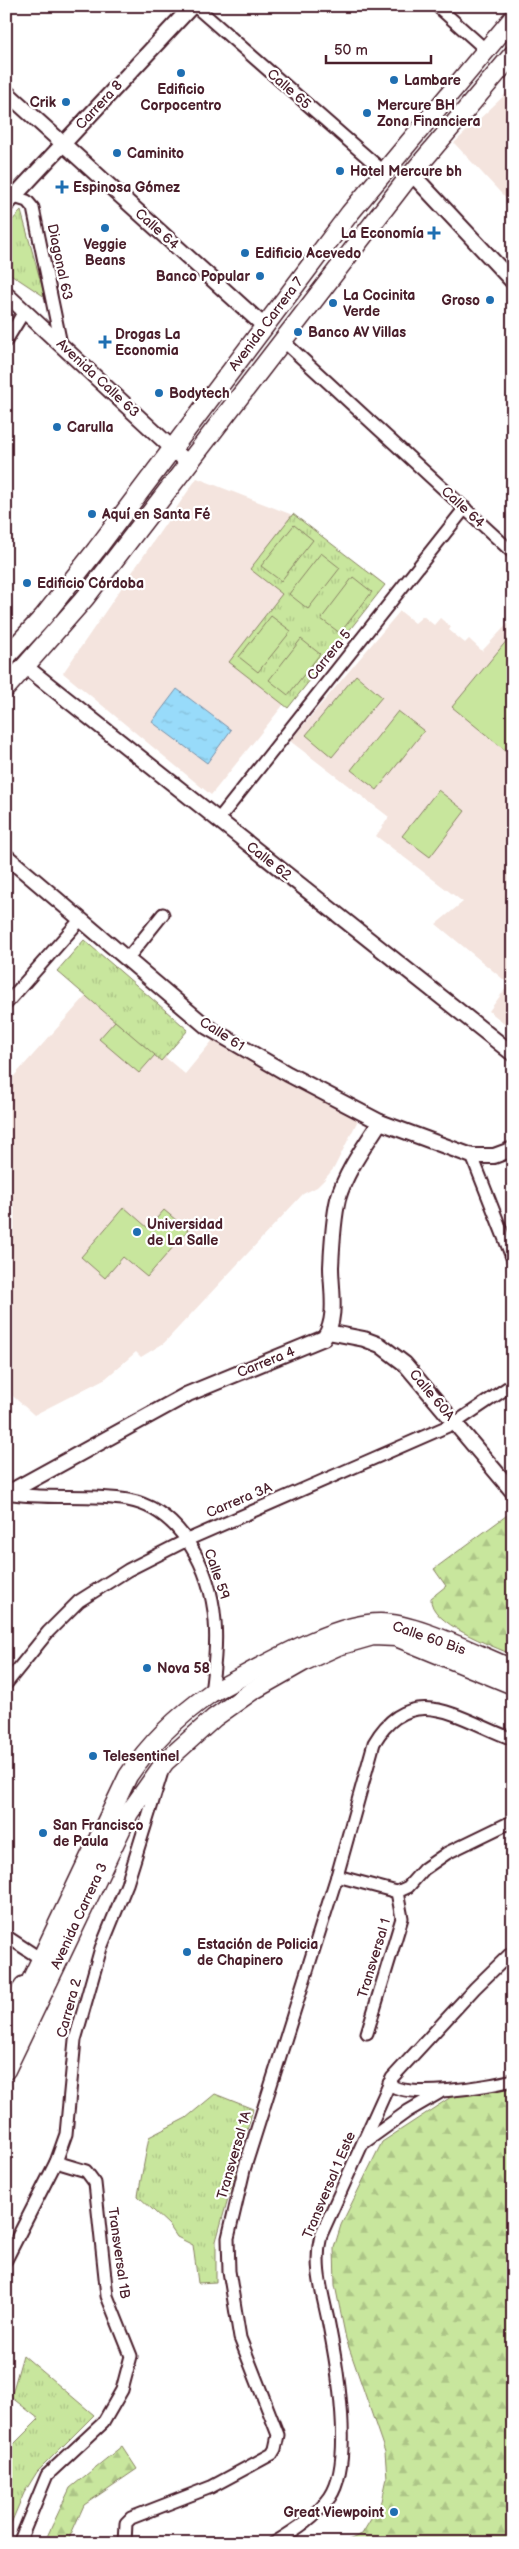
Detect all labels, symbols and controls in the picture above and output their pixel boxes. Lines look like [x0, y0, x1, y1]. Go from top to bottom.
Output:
scale bar [326, 32, 432, 64]
text: 50 m [334, 41, 368, 60]
street label: Calle 65 [264, 65, 314, 113]
marker: Edificio Corpocentro [175, 67, 187, 79]
place label: Lambare [404, 72, 461, 89]
marker: Lambare [388, 74, 400, 86]
street label: Carrera 8 [72, 77, 126, 133]
place label: Edificio Corpocentro [141, 81, 221, 114]
place label: Crik [30, 94, 57, 111]
marker: Crik [60, 96, 72, 108]
place label: Mercure BH Zona Financiera [377, 97, 480, 130]
marker: Mercure BH Zona Financiera [361, 107, 373, 119]
place label: Caminito [127, 145, 184, 162]
marker: Caminito [111, 147, 123, 159]
place label: Hotel Mercure bh [350, 163, 462, 180]
marker: Hotel Mercure bh [334, 165, 346, 177]
place label: Espinosa Gómez [73, 179, 180, 196]
marker: Espinosa Gómez [55, 180, 69, 194]
street label: Calle 64 [132, 205, 183, 253]
street label: Diagonal 63 [44, 222, 76, 302]
marker: Veggie Beans [99, 222, 111, 234]
place label: La Economía [341, 225, 424, 242]
marker: La Economía [428, 227, 440, 239]
place label: Veggie Beans [84, 236, 126, 269]
place label: Edificio Acevedo [255, 245, 361, 262]
marker: Edificio Acevedo [239, 247, 251, 259]
place label: Banco Popular [156, 268, 250, 285]
marker: Banco Popular [254, 270, 266, 282]
street label: Avenida Carrera 7 [225, 274, 307, 374]
place label: La Cocinita Verde [343, 287, 415, 320]
place label: Groso [442, 292, 480, 309]
marker: Groso [484, 294, 496, 306]
marker: La Cocinita Verde [327, 297, 339, 309]
place label: Banco AV Villas [308, 324, 406, 341]
place label: Drogas La Economia [115, 326, 181, 359]
marker: Banco AV Villas [292, 326, 304, 338]
street label: Avenida Calle 63 [53, 335, 143, 421]
marker: Drogas La Economia [99, 336, 111, 348]
place label: Bodytech [169, 385, 230, 402]
marker: Bodytech [153, 387, 165, 399]
place label: Carulla [67, 419, 113, 436]
marker: Carulla [51, 421, 63, 433]
street label: Calle 64 [438, 483, 489, 532]
place label: Aquí en Santa Fé [101, 506, 211, 523]
marker: Aquí en Santa Fé [86, 508, 98, 520]
place label: Edificio Córdoba [37, 575, 144, 592]
marker: Edificio Córdoba [21, 577, 33, 589]
street label: Carrera 5 [303, 626, 355, 684]
street label: Calle 62 [243, 838, 296, 884]
street label: Calle 61 [196, 1013, 248, 1055]
place label: Universidad de La Salle [147, 1216, 223, 1249]
marker: Universidad de La Salle [131, 1226, 143, 1238]
street label: Carrera 4 [235, 1343, 298, 1381]
street label: Calle 60A [406, 1366, 459, 1424]
street label: Carrera 3A [204, 1478, 275, 1521]
street label: Calle 59 [200, 1547, 234, 1601]
street label: Calle 60 Bis [390, 1618, 468, 1659]
place label: Nova 58 [157, 1660, 210, 1677]
marker: Nova 58 [141, 1662, 153, 1674]
place label: Telesentinel [103, 1748, 179, 1765]
marker: Telesentinel [87, 1750, 99, 1762]
place label: San Francisco de Paula [53, 1817, 143, 1850]
marker: San Francisco de Paula [37, 1827, 49, 1839]
street label: Avenida Carrera 3 [47, 1860, 111, 1972]
street label: Transversal 1 [354, 1916, 394, 2000]
place label: Estación de Policia de Chapinero [197, 1936, 318, 1969]
marker: Estación de Policia de Chapinero [181, 1946, 193, 1958]
street label: Carrera 2 [53, 1976, 85, 2040]
street label: Transversal 1A [213, 2109, 255, 2201]
street label: Transversal 1 Este [299, 2129, 359, 2241]
street label: Transversal 1B [104, 2206, 134, 2300]
place label: Great Viewpoint [284, 2504, 384, 2521]
marker: Great Viewpoint [388, 2506, 400, 2518]

